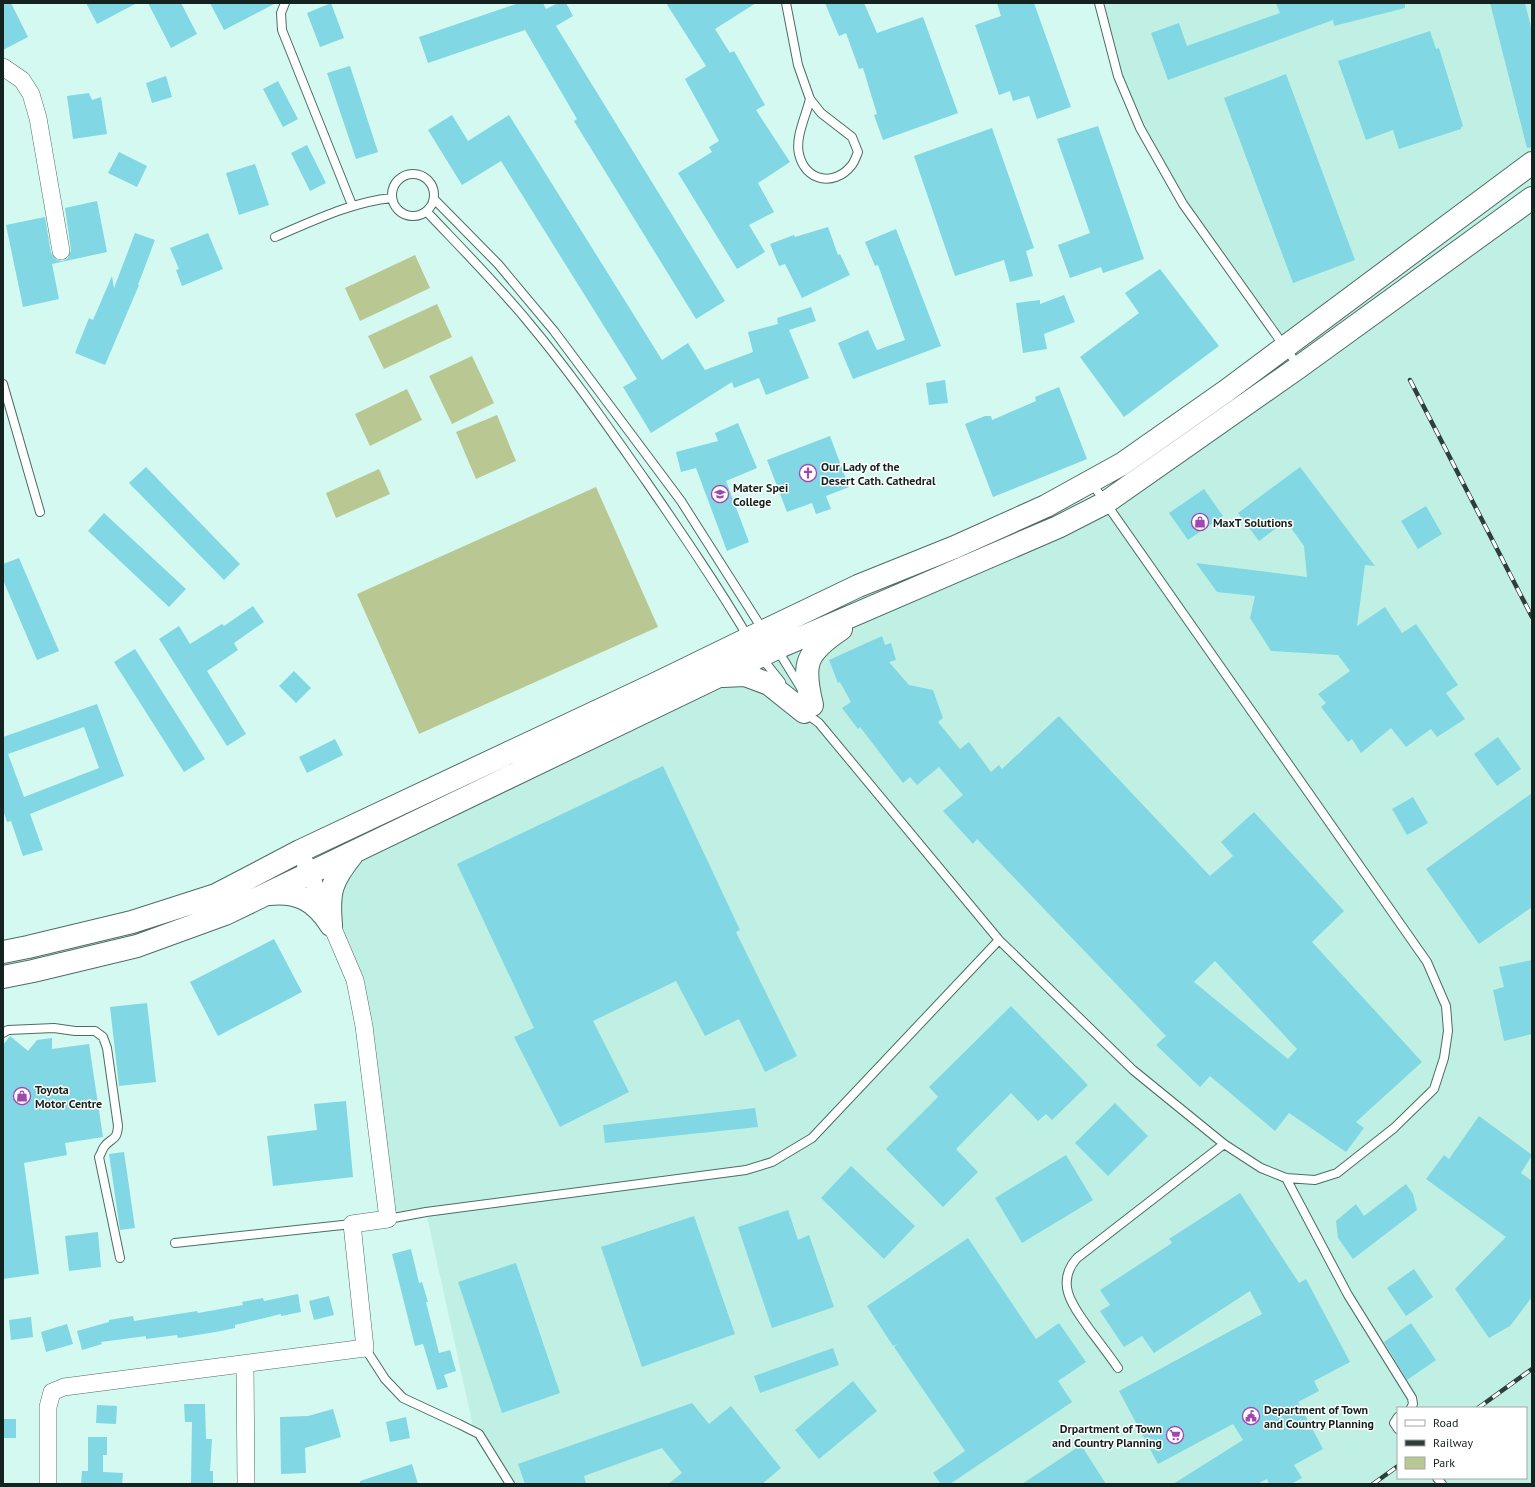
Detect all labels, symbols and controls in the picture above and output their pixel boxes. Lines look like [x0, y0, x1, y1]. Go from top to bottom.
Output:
place label: Our Lady of the Desert Cath. Cathedral [821, 459, 936, 488]
church icon: Our Lady of the Desert Cath. Cathedral [798, 463, 818, 483]
place label: Mater Spei College [733, 480, 788, 509]
school or university icon: Mater Spei College [710, 484, 730, 504]
shop icon: MaxT Solutions [1190, 512, 1210, 532]
place label: MaxT Solutions [1213, 515, 1292, 530]
place label: Toyota Motor Centre [35, 1082, 102, 1111]
shop icon: Toyota Motor Centre [12, 1086, 32, 1106]
place label: Department of Town and Country Planning [1264, 1402, 1374, 1431]
public building icon: Department of Town and Country Planning [1241, 1406, 1261, 1426]
legend [1397, 1407, 1527, 1479]
text: Road [1433, 1415, 1458, 1430]
place label: Drpartment of Town and Country Planning [1052, 1421, 1162, 1450]
supermarket icon: Drpartment of Town and Country Planning [1165, 1425, 1185, 1445]
text: Railway [1433, 1435, 1473, 1450]
text: Park [1433, 1455, 1455, 1470]

